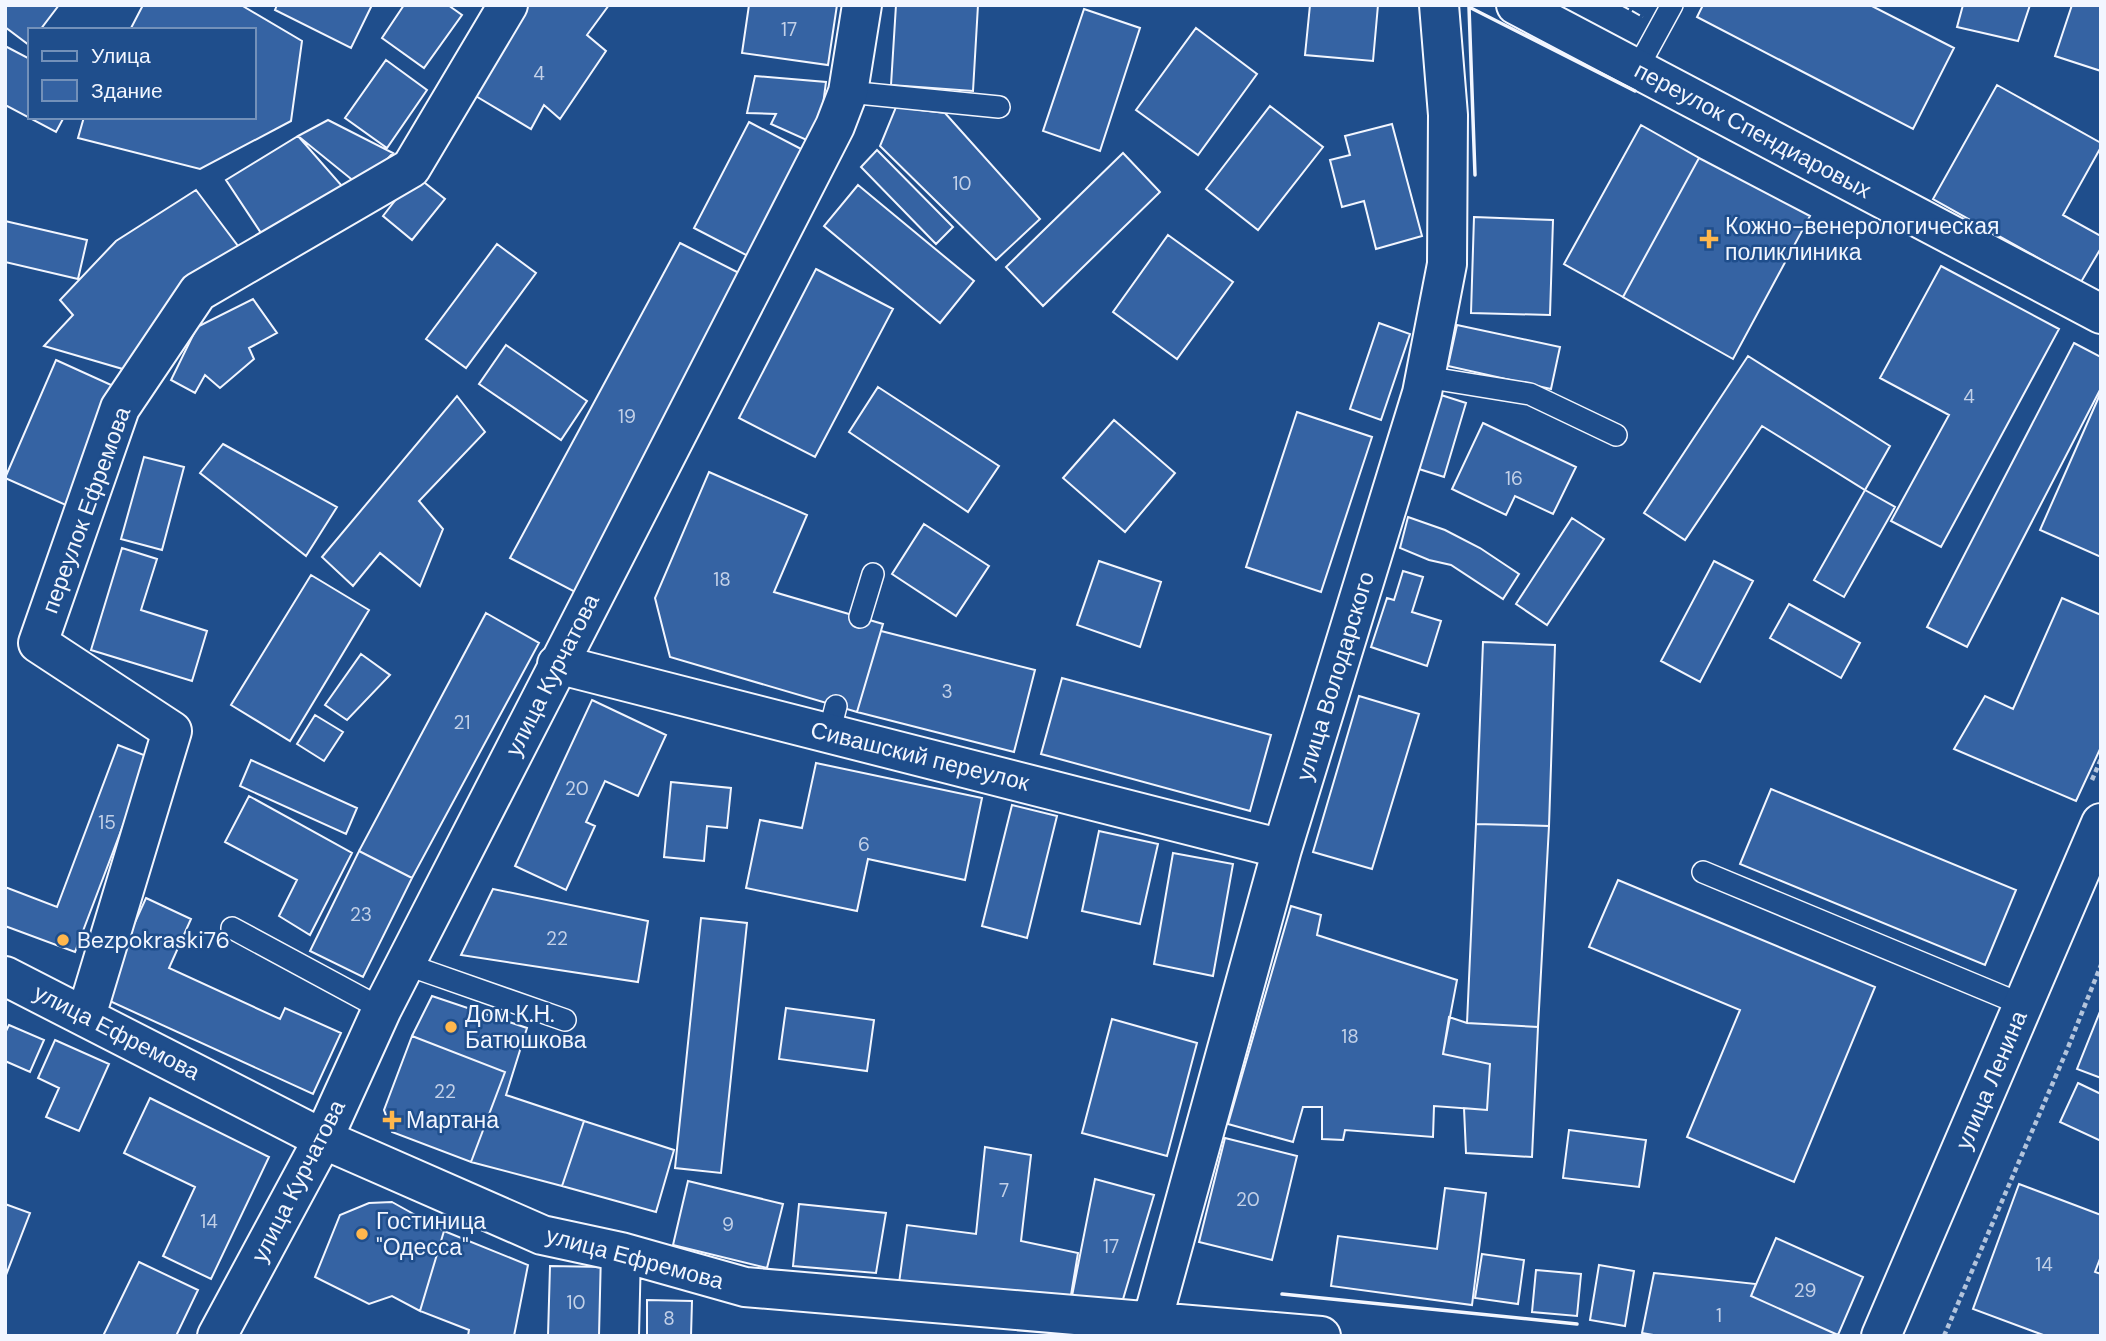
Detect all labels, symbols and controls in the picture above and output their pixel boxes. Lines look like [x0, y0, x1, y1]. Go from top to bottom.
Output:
house number: 17 [781, 17, 797, 42]
legend [28, 28, 256, 119]
text: Улица [91, 42, 151, 70]
street label: переулок Спендиаровых [1630, 55, 1877, 205]
house number: 4 [533, 61, 545, 86]
text: Здание [91, 77, 163, 105]
house number: 10 [953, 171, 971, 196]
place label: Кожно-венерологическая поликлиника [1725, 211, 1999, 267]
marker: Кожно-венерологическая поликлиника [1699, 229, 1719, 249]
house number: 4 [1963, 384, 1975, 409]
street label: переулок Ефремова [35, 403, 137, 617]
house number: 19 [618, 404, 636, 429]
house number: 16 [1505, 466, 1523, 491]
house number: 18 [713, 567, 731, 592]
street label: улица Володарского [1289, 568, 1381, 784]
street label: улица Курчатова [498, 589, 606, 761]
house number: 3 [941, 679, 953, 704]
house number: 21 [454, 710, 470, 735]
street label: Сивашский переулок [808, 714, 1033, 798]
house number: 20 [565, 776, 589, 801]
house number: 15 [98, 810, 116, 835]
house number: 6 [858, 832, 870, 857]
house number: 23 [350, 902, 372, 927]
place label: Bezpokraski76 [77, 925, 230, 955]
house number: 22 [546, 926, 568, 951]
marker: Bezpokraski76 [55, 932, 71, 948]
street label: улица Ефремова [29, 977, 205, 1087]
place label: Дом К.Н. Батюшкова [465, 999, 587, 1055]
street label: улица Ленина [1948, 1006, 2034, 1154]
marker: Дом К.Н. Батюшкова [443, 1019, 459, 1035]
house number: 18 [1341, 1024, 1359, 1049]
house number: 22 [434, 1079, 456, 1104]
street label: улица Курчатова [244, 1095, 352, 1267]
place label: Мартана [406, 1105, 499, 1135]
marker: Мартана [384, 1112, 400, 1128]
house number: 7 [999, 1178, 1009, 1203]
house number: 20 [1236, 1187, 1260, 1212]
place label: Гостиница "Одесса" [376, 1206, 486, 1262]
house number: 14 [200, 1209, 218, 1234]
house number: 9 [722, 1212, 734, 1237]
street label: улица Ефремова [543, 1220, 727, 1296]
marker: Гостиница "Одесса" [354, 1226, 370, 1242]
house number: 17 [1103, 1234, 1119, 1259]
house number: 14 [2035, 1252, 2053, 1277]
house number: 29 [1794, 1278, 1816, 1303]
house number: 10 [567, 1290, 585, 1315]
house number: 1 [1716, 1303, 1722, 1328]
house number: 8 [663, 1306, 675, 1331]

